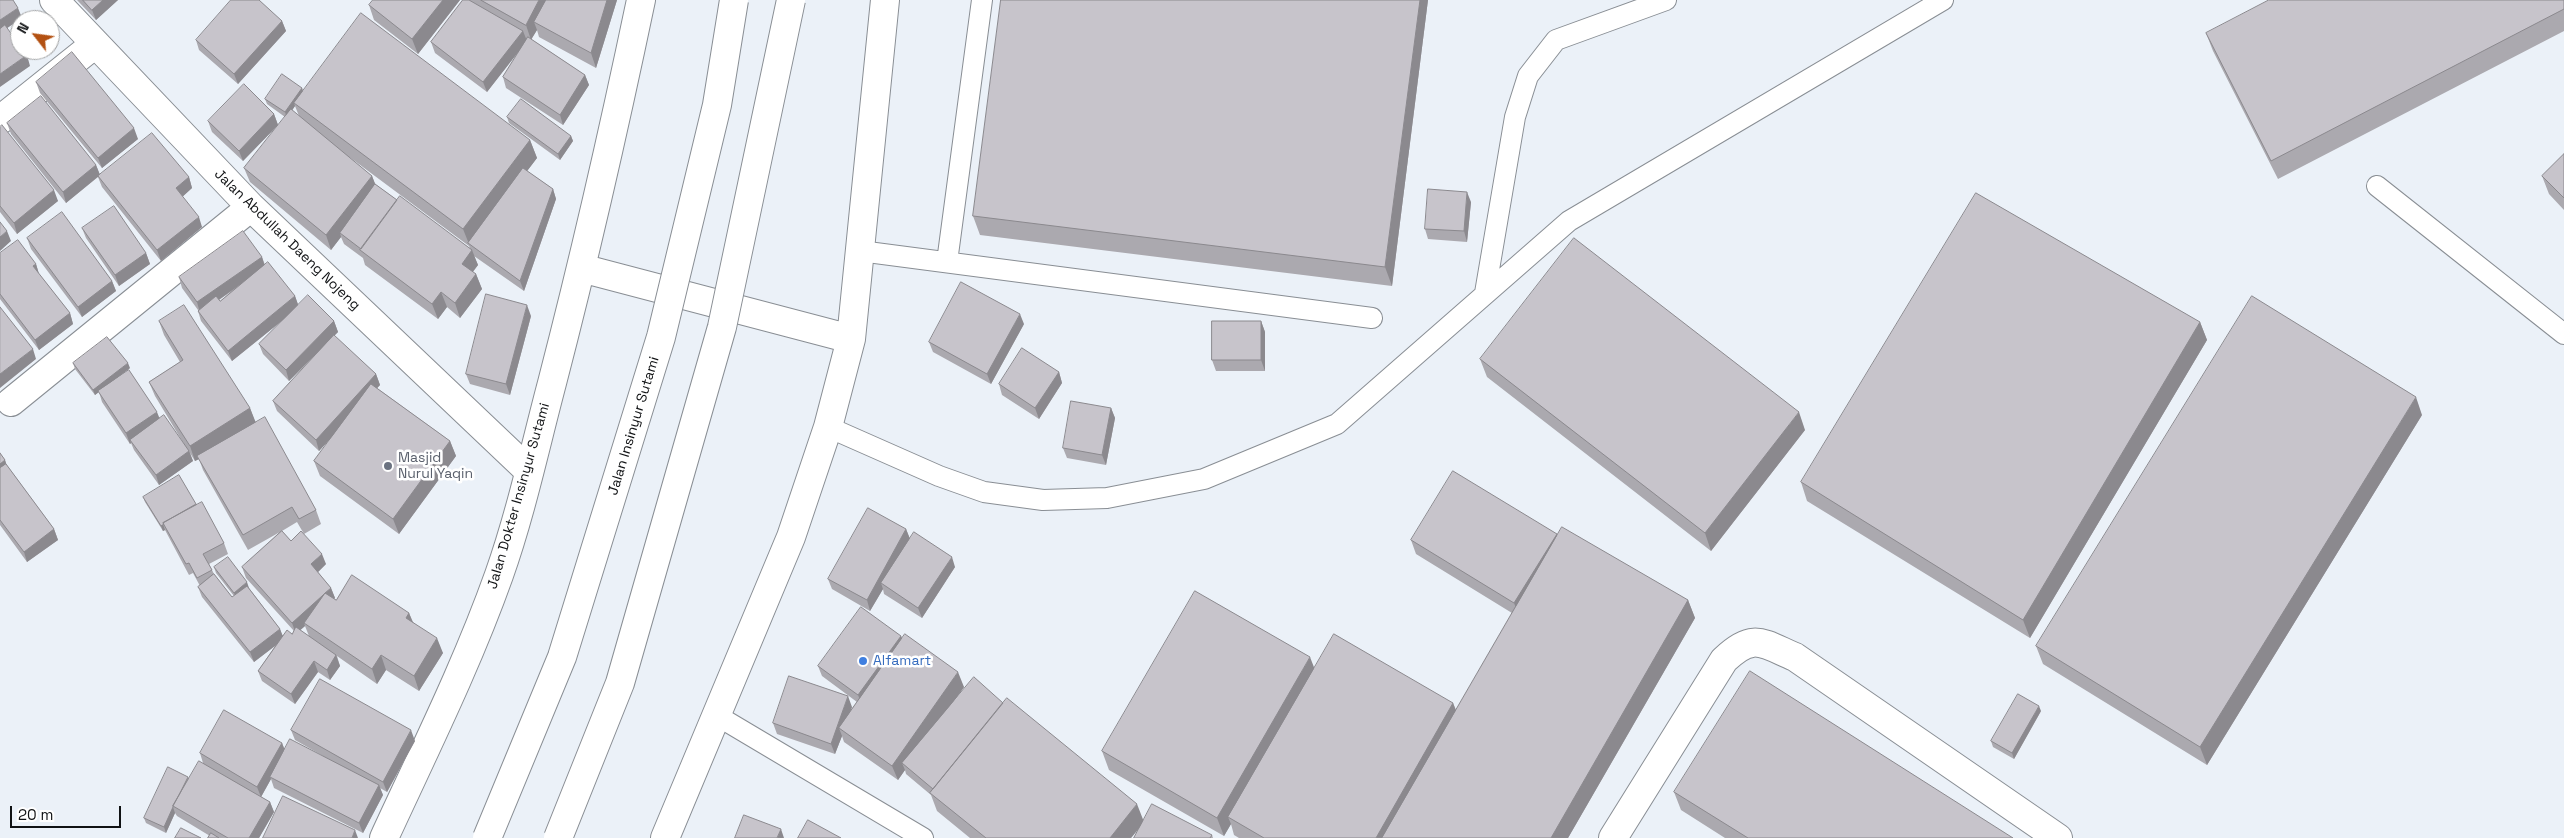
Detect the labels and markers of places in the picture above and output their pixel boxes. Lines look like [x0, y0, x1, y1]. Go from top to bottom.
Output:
place label: Masjid Nurul Yaqin [398, 450, 473, 482]
marker: Masjid Nurul Yaqin [382, 460, 394, 472]
place label: Alfamart [873, 653, 931, 669]
marker: Alfamart [857, 655, 869, 667]

